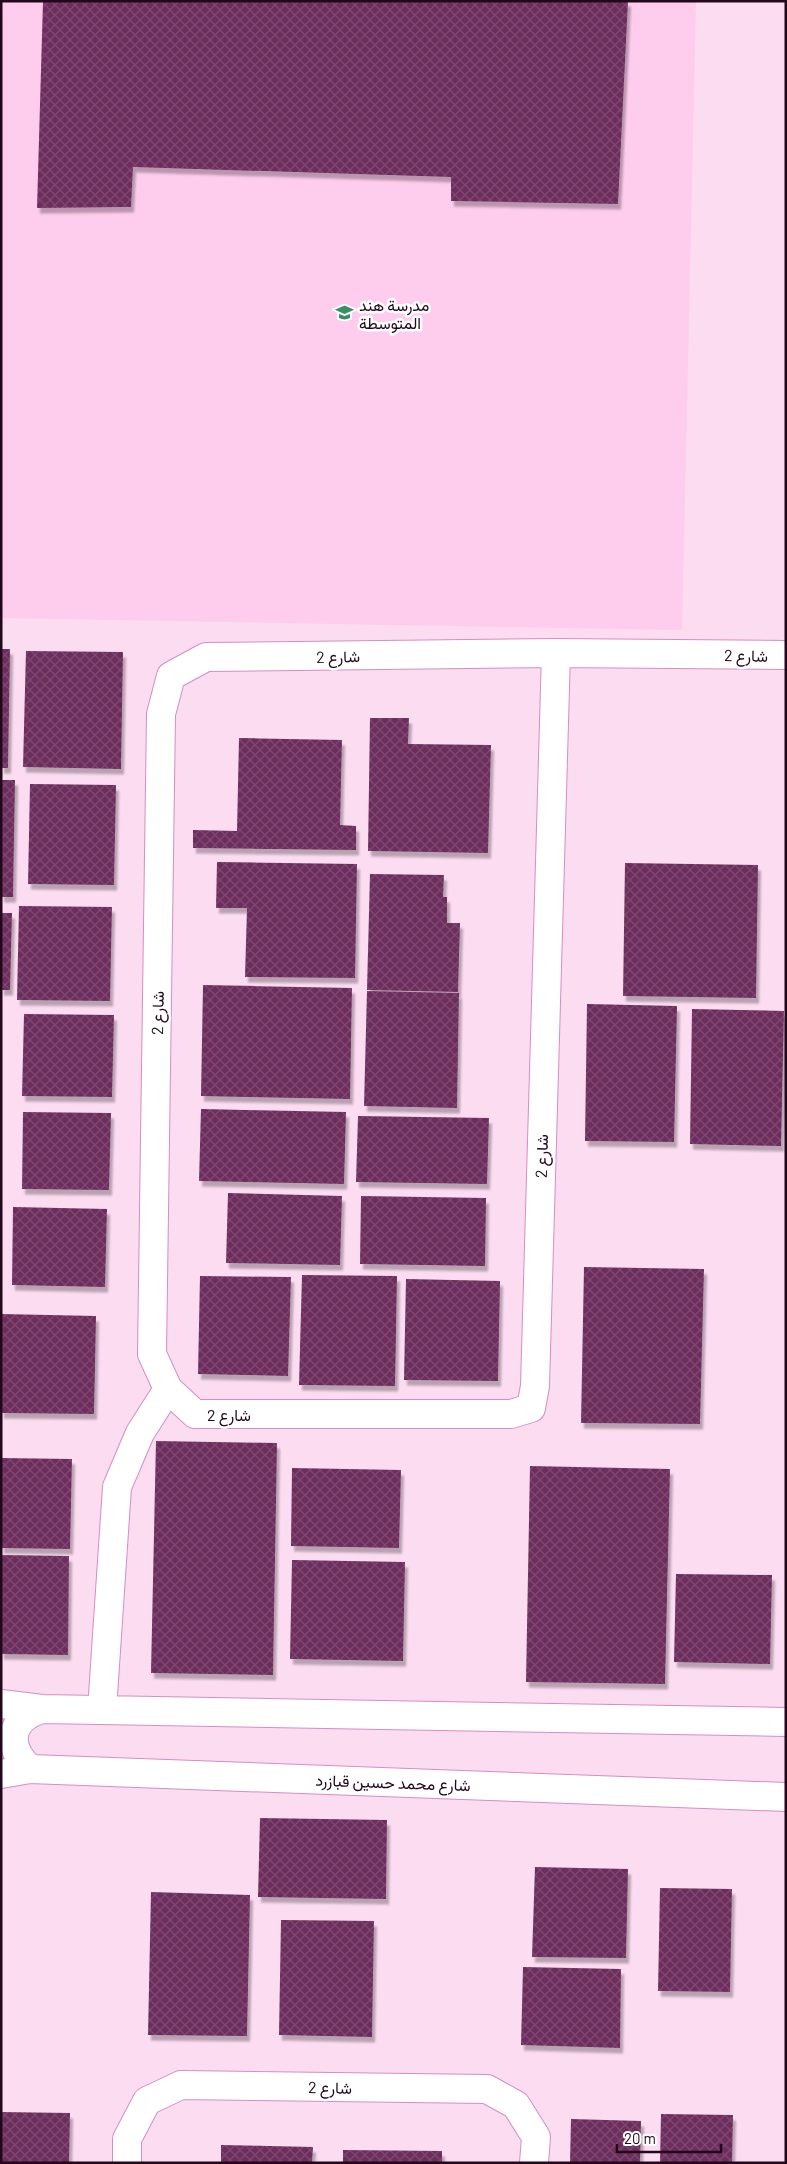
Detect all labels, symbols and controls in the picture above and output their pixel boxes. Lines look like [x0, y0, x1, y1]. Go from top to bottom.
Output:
place label: مدرسة هند المتوسطة [359, 295, 429, 334]
school or university icon: مدرسة هند المتوسطة [335, 303, 355, 323]
street label: شارع 2 [724, 645, 768, 668]
street label: شارع 2 [316, 646, 360, 669]
street label: شارع 2 [147, 991, 170, 1035]
street label: شارع 2 [531, 1134, 554, 1178]
street label: شارع 2 [207, 1405, 251, 1427]
street label: شارع محمد حسين قبازرد [315, 1770, 471, 1797]
street label: شارع 2 [308, 2077, 352, 2100]
scale bar [617, 2122, 721, 2154]
text: 20 m [624, 2129, 656, 2147]

